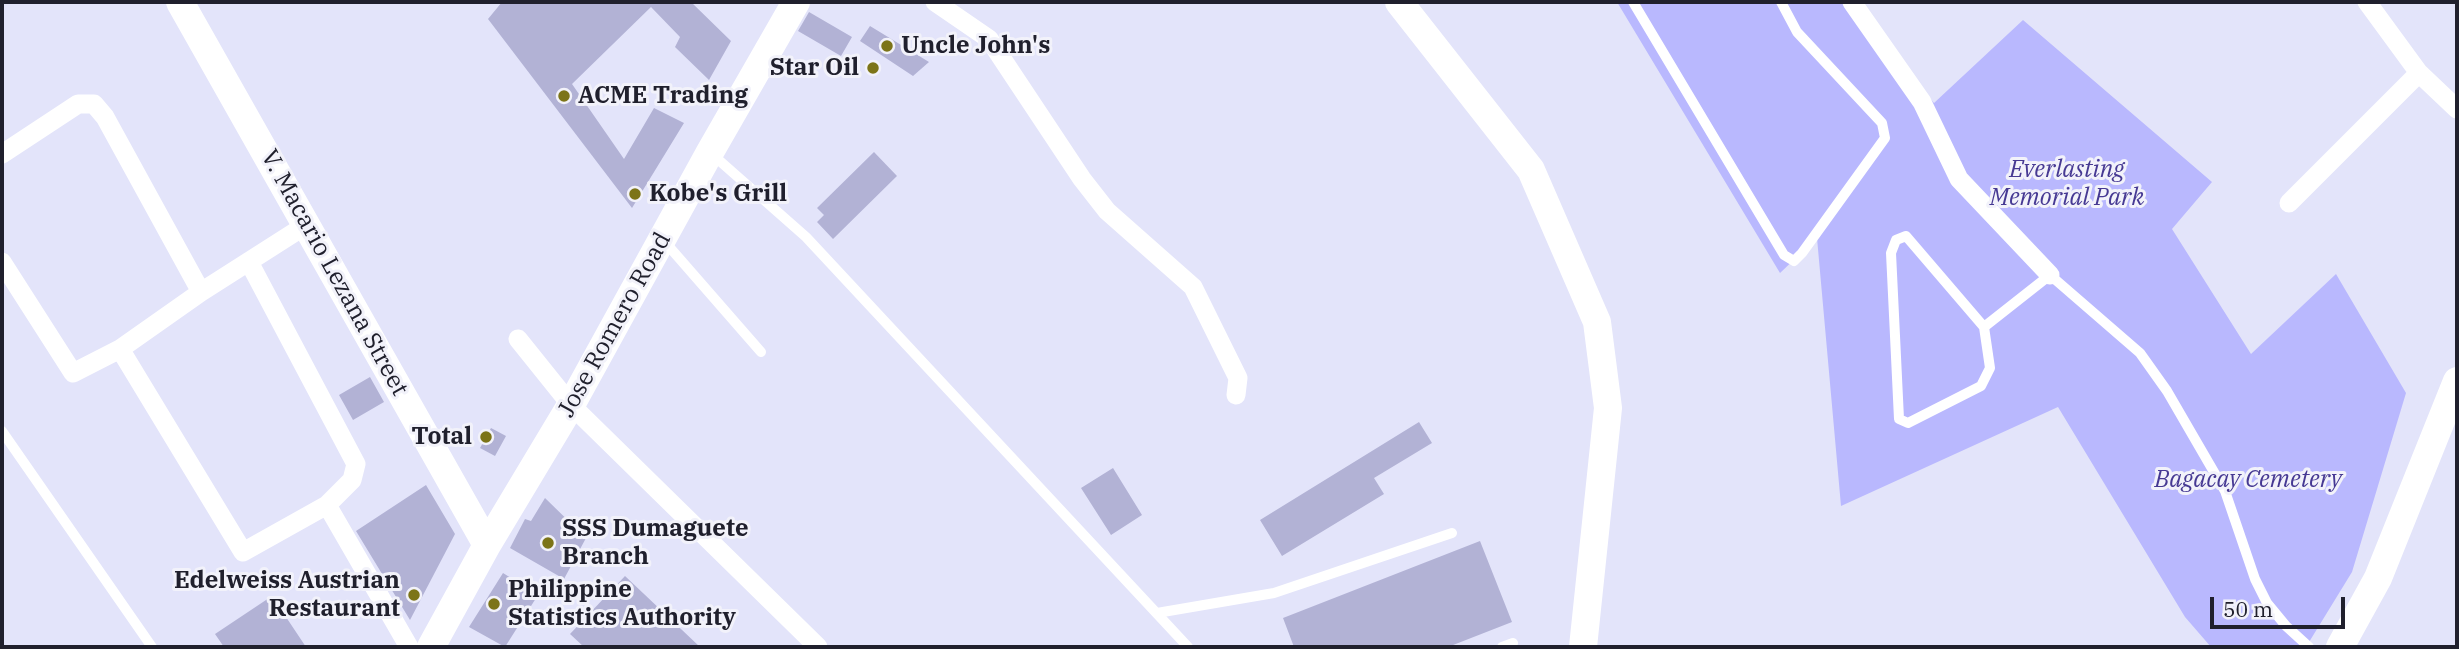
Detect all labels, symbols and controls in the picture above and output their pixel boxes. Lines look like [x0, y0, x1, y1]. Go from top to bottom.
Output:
place label: Uncle John's [901, 32, 1050, 60]
marker: Uncle John's [879, 38, 895, 54]
place label: Star Oil [770, 54, 859, 82]
marker: Star Oil [865, 60, 881, 76]
place label: ACME Trading [578, 82, 748, 110]
marker: ACME Trading [556, 88, 572, 104]
street label: V. Macario Lezana Street [254, 145, 414, 401]
park label: Everlasting Memorial Park [1990, 156, 2144, 212]
place label: Kobe's Grill [649, 180, 787, 208]
marker: Kobe's Grill [627, 186, 643, 202]
street label: Jose Romero Road [552, 228, 678, 422]
place label: Total [412, 423, 472, 451]
marker: Total [478, 429, 494, 445]
park label: Bagacay Cemetery [2154, 466, 2342, 494]
place label: SSS Dumaguete Branch [562, 515, 748, 571]
marker: SSS Dumaguete Branch [540, 535, 556, 551]
place label: Edelweiss Austrian Restaurant [174, 567, 400, 623]
place label: Philippine Statistics Authority [508, 576, 736, 632]
scale bar [2214, 582, 2349, 626]
marker: Edelweiss Austrian Restaurant [406, 587, 422, 603]
text: 50 m [2223, 595, 2273, 623]
marker: Philippine Statistics Authority [486, 596, 502, 612]

